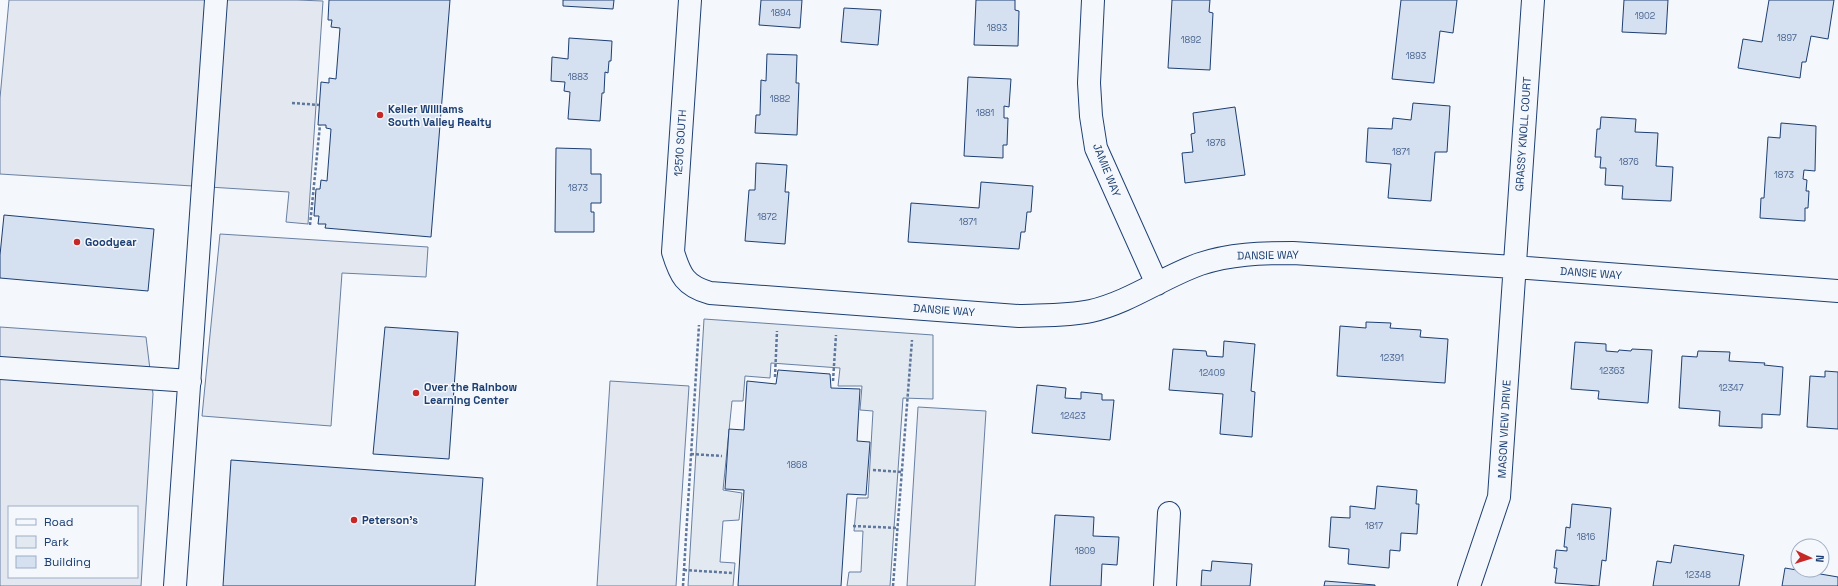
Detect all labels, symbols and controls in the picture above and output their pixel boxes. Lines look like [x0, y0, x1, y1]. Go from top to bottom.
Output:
house number: 1894 [771, 7, 792, 19]
house number: 1902 [1635, 10, 1655, 22]
house number: 1893 [987, 22, 1007, 34]
house number: 1897 [1777, 32, 1797, 44]
house number: 1892 [1181, 34, 1201, 46]
house number: 1893 [1406, 50, 1426, 62]
house number: 1883 [568, 71, 588, 83]
street label: GRASSY KNOLL COURT [1512, 76, 1534, 192]
house number: 1882 [770, 93, 790, 105]
place label: Keller Williams South Valley Realty [388, 102, 492, 129]
house number: 1881 [976, 107, 995, 119]
street label: 12510 SOUTH [671, 109, 689, 177]
marker: Keller Williams South Valley Realty [375, 110, 385, 120]
house number: 1876 [1206, 137, 1226, 149]
street label: JAMIE WAY [1090, 141, 1124, 199]
house number: 1871 [1392, 146, 1410, 158]
house number: 1876 [1619, 156, 1639, 168]
house number: 1873 [1774, 169, 1794, 181]
house number: 1873 [568, 182, 588, 194]
house number: 1872 [757, 211, 777, 223]
house number: 1871 [959, 216, 977, 228]
place label: Goodyear [85, 235, 137, 249]
marker: Goodyear [72, 237, 82, 247]
street label: DANSIE WAY [1237, 247, 1299, 263]
street label: DANSIE WAY [1560, 264, 1623, 282]
street label: DANSIE WAY [913, 301, 976, 319]
house number: 12391 [1380, 352, 1404, 364]
house number: 12363 [1599, 365, 1625, 377]
house number: 12409 [1199, 367, 1225, 379]
street label: MASON VIEW DRIVE [1494, 379, 1514, 479]
place label: Over the Rainbow Learning Center [424, 380, 517, 407]
house number: 12347 [1718, 382, 1744, 394]
marker: Over the Rainbow Learning Center [411, 388, 421, 398]
house number: 12423 [1060, 410, 1086, 422]
house number: 1868 [787, 459, 808, 471]
legend [8, 506, 138, 578]
place label: Peterson's [362, 513, 418, 527]
text: Road [44, 514, 73, 530]
marker: Peterson's [349, 515, 359, 525]
house number: 1817 [1365, 520, 1383, 532]
house number: 1816 [1577, 531, 1596, 543]
text: Park [44, 534, 69, 550]
north arrow [1790, 538, 1830, 578]
house number: 1809 [1075, 545, 1095, 557]
text: Building [44, 554, 91, 570]
text: N [1813, 555, 1827, 563]
house number: 12348 [1685, 569, 1711, 581]

